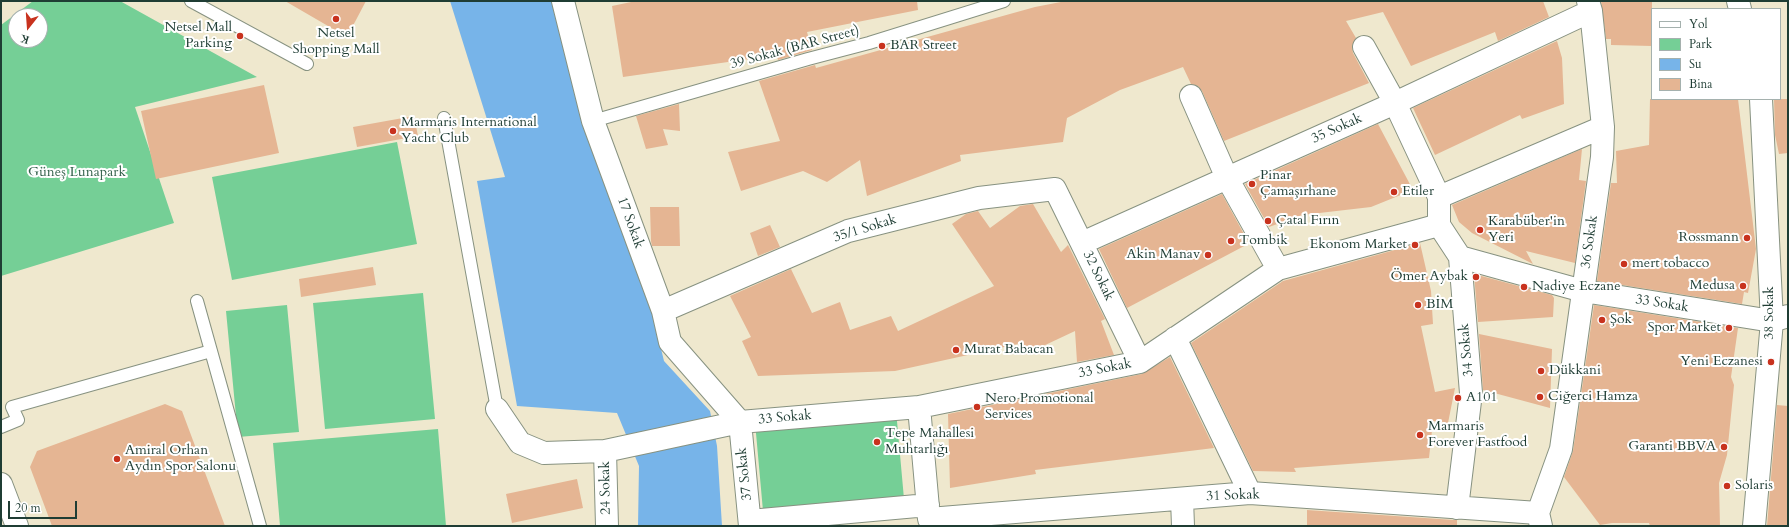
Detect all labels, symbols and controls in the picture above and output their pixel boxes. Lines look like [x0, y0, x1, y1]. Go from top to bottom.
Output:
north arrow [8, 8, 48, 48]
legend [1651, 8, 1781, 100]
marker: Netsel Shopping Mall [331, 14, 341, 24]
text: Yol [1689, 16, 1708, 32]
place label: Netsel Mall Parking [165, 20, 232, 52]
street label: 39 Sokak (BAR Street) [729, 23, 861, 73]
place label: Netsel Shopping Mall [292, 26, 380, 58]
text: K [18, 31, 31, 47]
marker: Netsel Mall Parking [235, 31, 245, 41]
text: Park [1689, 36, 1712, 52]
place label: BAR Street [890, 38, 957, 54]
marker: BAR Street [877, 41, 887, 51]
text: Su [1689, 56, 1702, 72]
text: Bina [1689, 76, 1713, 92]
street label: 35 Sokak [1309, 110, 1365, 148]
place label: Marmaris International Yacht Club [401, 115, 537, 148]
marker: Marmaris International Yacht Club [388, 126, 398, 136]
park label: Güneş Lunapark [28, 165, 126, 181]
place label: Pinar Çamaşırhane [1260, 168, 1336, 200]
marker: Pinar Çamaşırhane [1247, 179, 1257, 189]
place label: Etiler [1402, 184, 1434, 200]
marker: Etiler [1389, 187, 1399, 197]
street label: 17 Sokak [613, 195, 647, 251]
street label: 35/1 Sokak [831, 211, 899, 247]
place label: Çatal Fırın [1276, 213, 1339, 229]
place label: Karabüber'in Yeri [1488, 214, 1565, 246]
street label: 36 Sokak [1578, 214, 1602, 270]
marker: Çatal Fırın [1263, 216, 1273, 226]
marker: Karabüber'in Yeri [1475, 225, 1485, 235]
place label: Rossmann [1679, 230, 1739, 246]
place label: Tombik [1239, 233, 1288, 249]
marker: Rossmann [1742, 233, 1752, 243]
marker: Tombik [1226, 236, 1236, 246]
place label: Ekonom Market [1310, 237, 1407, 253]
marker: Ekonom Market [1410, 240, 1420, 250]
place label: Akin Manav [1127, 247, 1200, 263]
street label: 32 Sokak [1079, 248, 1117, 304]
marker: Akin Manav [1203, 250, 1213, 260]
place label: mert tobacco [1632, 256, 1709, 272]
marker: mert tobacco [1619, 259, 1629, 269]
place label: Ömer Aybak [1390, 269, 1468, 285]
marker: Ömer Aybak [1471, 272, 1481, 282]
place label: Medusa [1690, 278, 1735, 294]
place label: Nadiye Eczane [1532, 279, 1621, 295]
marker: Medusa [1738, 281, 1748, 291]
marker: Nadiye Eczane [1519, 282, 1529, 292]
street label: 38 Sokak [1762, 286, 1778, 340]
street label: 33 Sokak [1634, 292, 1690, 316]
place label: BİM [1426, 297, 1453, 313]
marker: BİM [1413, 300, 1423, 310]
place label: Şok [1610, 312, 1632, 328]
marker: Şok [1597, 315, 1607, 325]
place label: Spor Market [1647, 320, 1721, 336]
street label: 34 Sokak [1456, 323, 1478, 377]
marker: Spor Market [1724, 323, 1734, 333]
place label: Murat Babacan [964, 342, 1054, 358]
marker: Murat Babacan [951, 345, 961, 355]
place label: Yeni Eczanesi [1680, 354, 1763, 370]
street label: 33 Sokak [1077, 356, 1133, 382]
marker: Yeni Eczanesi [1766, 357, 1776, 367]
place label: Dükkani [1549, 363, 1601, 379]
marker: Dükkani [1536, 366, 1546, 376]
place label: Ciğerci Hamza [1548, 389, 1638, 405]
place label: A101 [1466, 390, 1497, 406]
place label: Nero Promotional Services [985, 391, 1094, 424]
marker: Ciğerci Hamza [1535, 392, 1545, 402]
marker: A101 [1453, 393, 1463, 403]
marker: Nero Promotional Services [972, 402, 982, 412]
street label: 33 Sokak [758, 407, 812, 429]
place label: Marmaris Forever Fastfood [1428, 419, 1527, 452]
place label: Tepe Mahallesi Muhtarlığı [885, 426, 974, 458]
marker: Marmaris Forever Fastfood [1415, 430, 1425, 440]
marker: Tepe Mahallesi Muhtarlığı [872, 437, 882, 447]
place label: Garanti BBVA [1628, 439, 1716, 455]
marker: Garanti BBVA [1719, 442, 1729, 452]
place label: Amiral Orhan Aydın Spor Salonu [125, 443, 236, 476]
street label: 37 Sokak [734, 446, 756, 502]
marker: Amiral Orhan Aydın Spor Salonu [112, 454, 122, 464]
street label: 24 Sokak [597, 461, 615, 515]
place label: Solaris [1735, 478, 1773, 494]
marker: Solaris [1722, 481, 1732, 491]
street label: 31 Sokak [1206, 487, 1260, 505]
scale bar [10, 493, 79, 519]
text: 20 m [15, 500, 41, 516]

